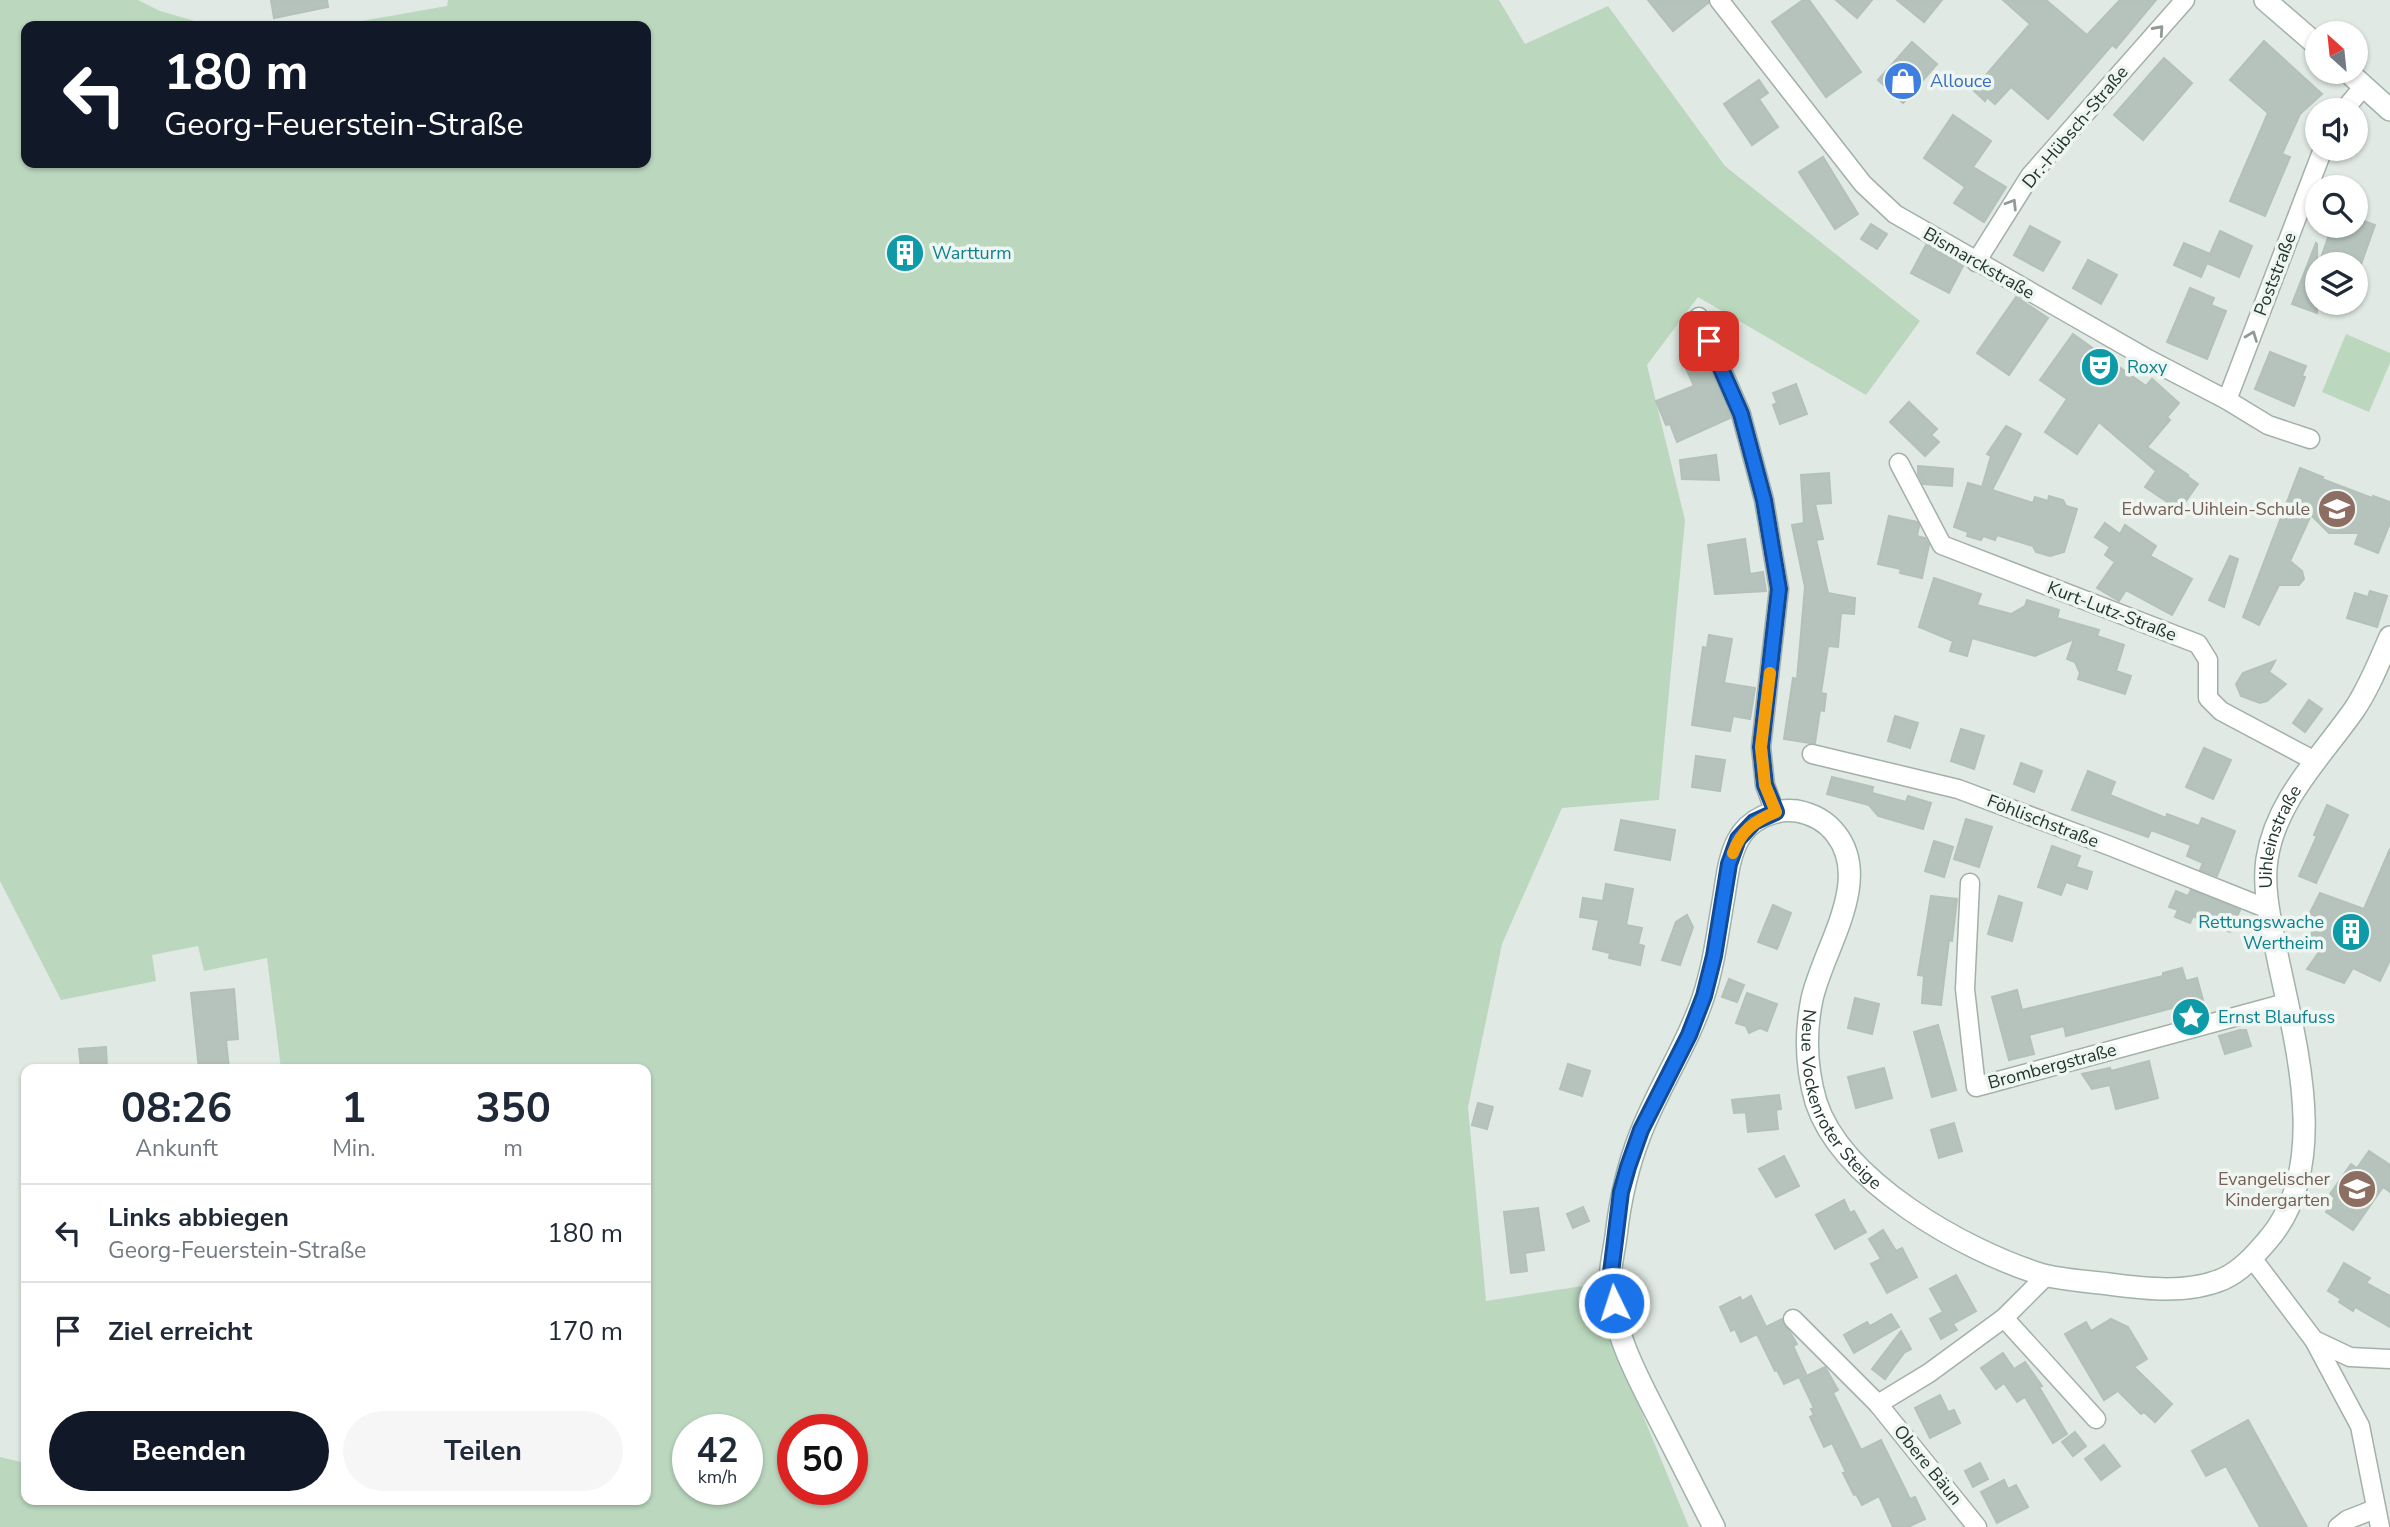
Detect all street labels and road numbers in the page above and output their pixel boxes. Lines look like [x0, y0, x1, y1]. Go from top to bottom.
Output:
street label: Dr.-Hübsch-Straße [2017, 61, 2133, 193]
street label: Bismarckstraße [1919, 221, 2039, 305]
street label: Poststraße [2248, 229, 2302, 319]
street label: Kurt-Lutz-Straße [2044, 575, 2180, 647]
street label: Uihleinstraße [2254, 780, 2307, 889]
street label: Föhlischstraße [1984, 789, 2102, 853]
street label: Neue Vockenroter Steige [1795, 1008, 1887, 1195]
street label: Brombergstraße [1985, 1037, 2119, 1095]
street label: Obere Bäun [1888, 1420, 1968, 1510]

